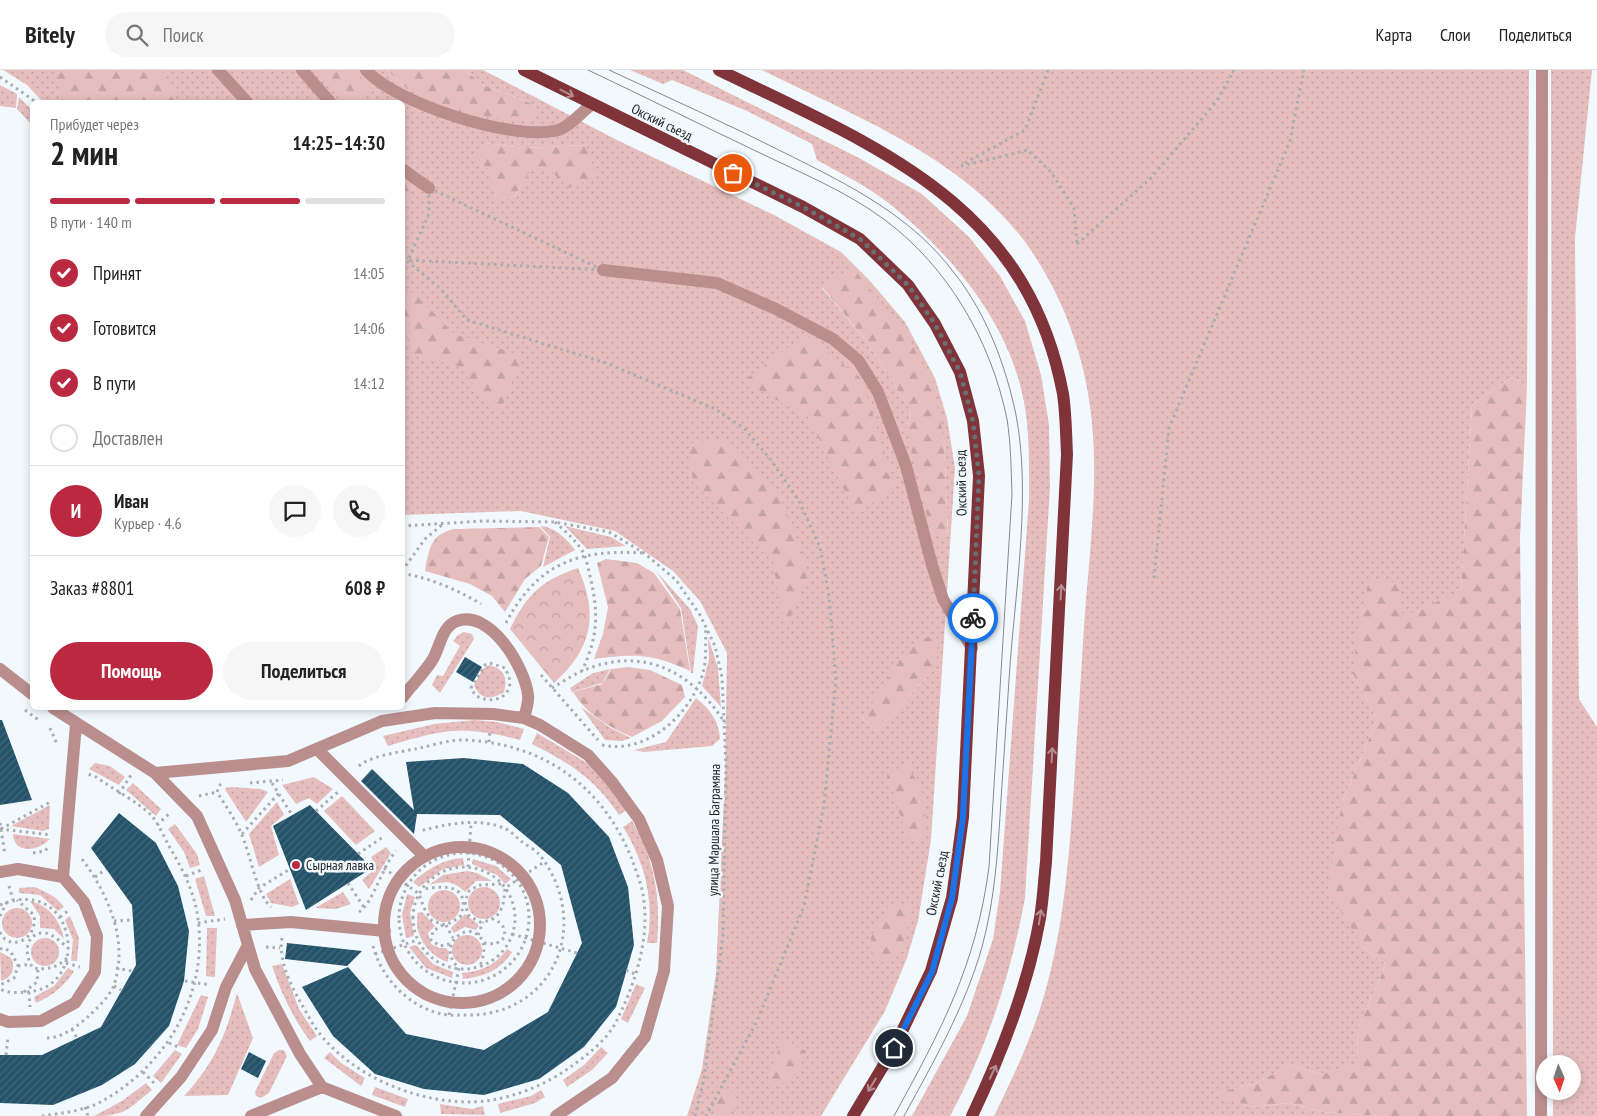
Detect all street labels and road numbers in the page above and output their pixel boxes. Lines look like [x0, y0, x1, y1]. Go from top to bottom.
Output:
street label: Окский съезд [628, 99, 696, 145]
street label: Окский съезд [951, 450, 971, 516]
street label: улица Маршала Баграмяна [704, 764, 724, 896]
street label: Окский съезд [922, 849, 952, 917]

